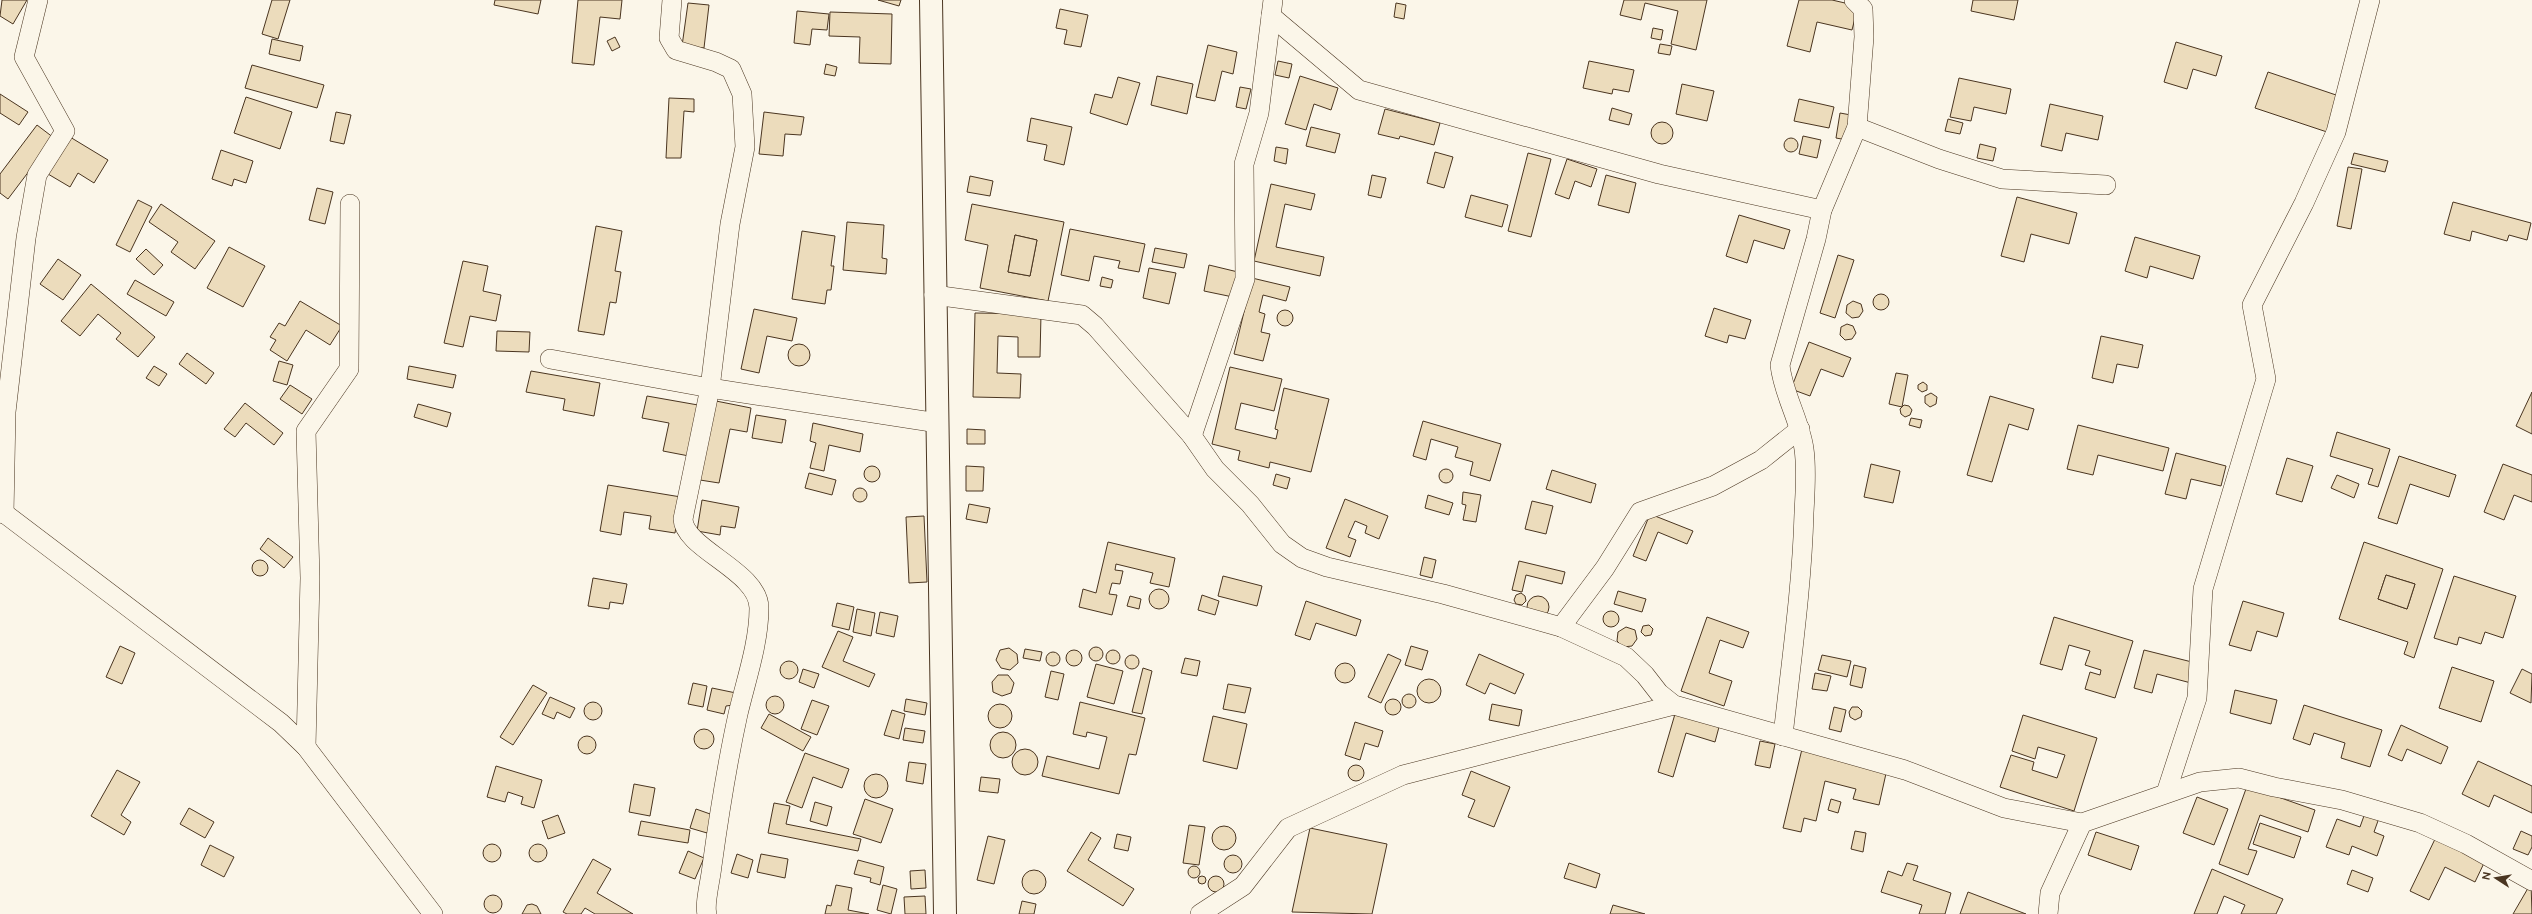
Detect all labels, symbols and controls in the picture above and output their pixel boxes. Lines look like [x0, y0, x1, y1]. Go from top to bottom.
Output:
north arrow [2476, 858, 2516, 898]
text: N [2479, 871, 2493, 881]

